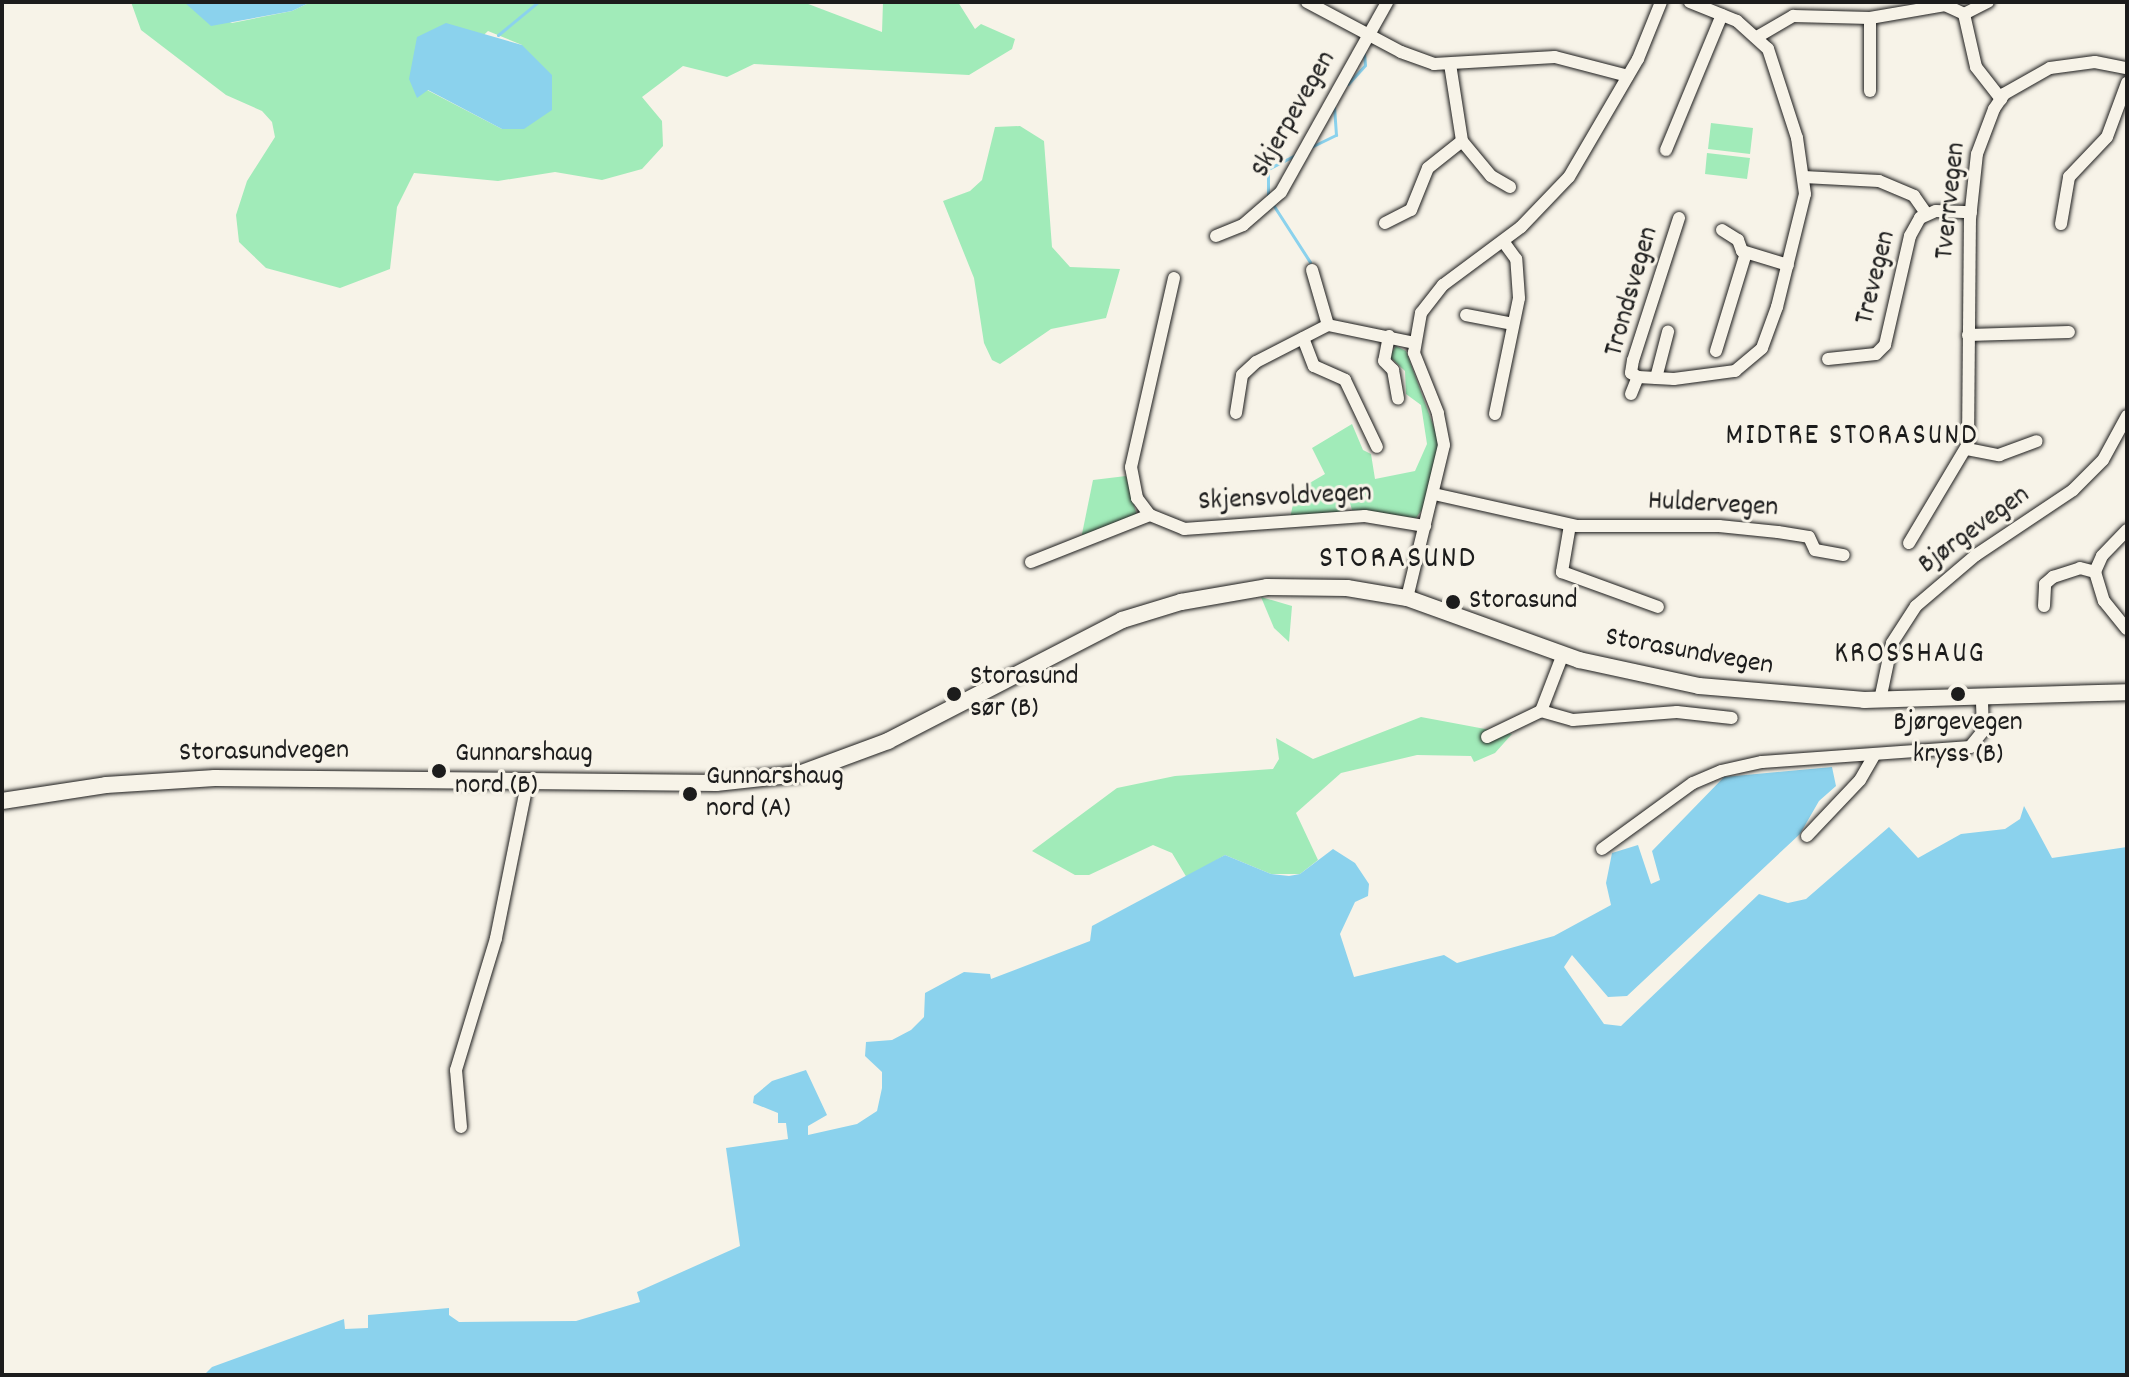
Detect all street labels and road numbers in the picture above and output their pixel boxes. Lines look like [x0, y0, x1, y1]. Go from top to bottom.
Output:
street label: Skjerpevegen [1245, 46, 1345, 184]
street label: Tverrvegen [1929, 141, 1975, 261]
street label: Trondsvegen [1598, 223, 1668, 361]
street label: Trevegen [1849, 228, 1905, 328]
street label: Skjensvoldvegen [1197, 478, 1373, 520]
street label: Bjørgevegen [1913, 479, 2037, 583]
street label: Huldervegen [1647, 486, 1779, 526]
street label: Storasundvegen [1602, 622, 1776, 684]
street label: Storasundvegen [179, 735, 349, 771]

